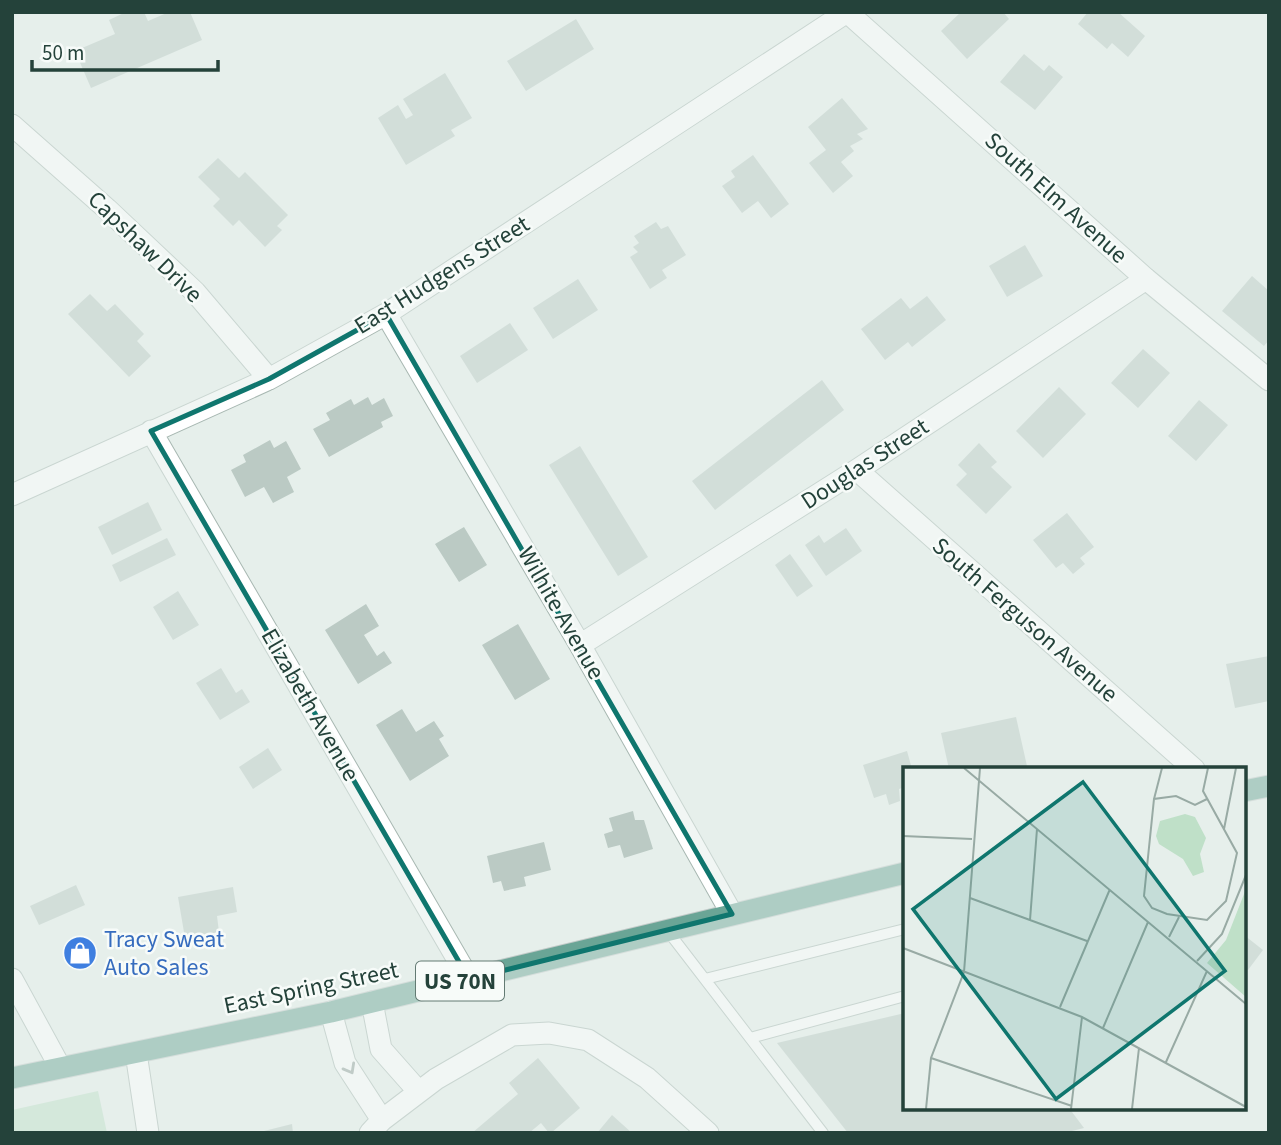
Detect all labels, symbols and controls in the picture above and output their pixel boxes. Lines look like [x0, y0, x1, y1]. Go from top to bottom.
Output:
scale bar [32, 28, 217, 72]
text: 50 m [42, 38, 84, 68]
street label: South Elm Avenue [977, 124, 1135, 272]
street label: Capshaw Drive [79, 183, 211, 311]
street label: East Hudgens Street [347, 207, 537, 343]
street label: Douglas Street [794, 410, 936, 518]
street label: South Ferguson Avenue [924, 529, 1126, 711]
street label: Wilhite Avenue [509, 540, 613, 686]
street label: Elizabeth Avenue [252, 622, 368, 788]
inset map [903, 767, 1246, 1110]
place label: Tracy Sweat Auto Sales [104, 922, 224, 985]
shop icon: Tracy Sweat Auto Sales [61, 934, 99, 972]
street label: East Spring Street [220, 952, 402, 1024]
road number: US 70N [416, 962, 504, 1000]
one-way arrow [342, 1062, 355, 1074]

